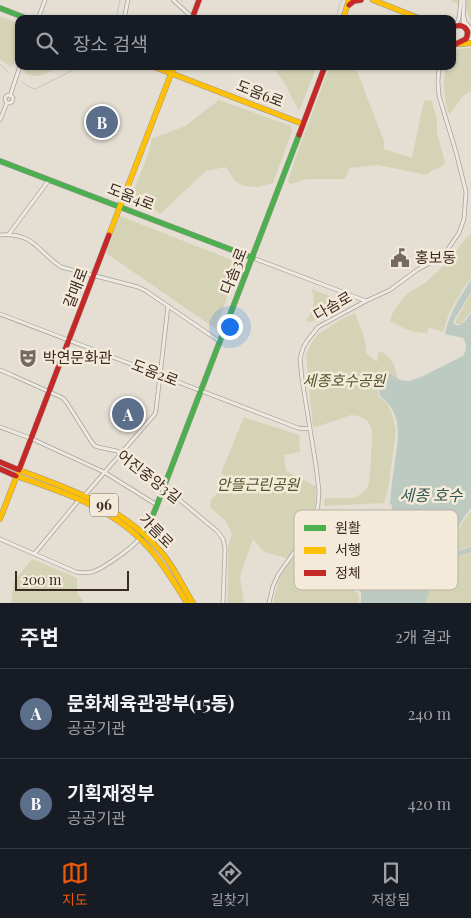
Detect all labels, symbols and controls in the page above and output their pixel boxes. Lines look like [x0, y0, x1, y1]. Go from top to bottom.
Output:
search box [15, 15, 456, 70]
icon: search [33, 29, 61, 57]
text: 장소 검색 [73, 30, 148, 56]
street label: 도움6로 [234, 75, 287, 111]
pin: B [86, 103, 118, 141]
street label: 도움4로 [105, 178, 158, 214]
street label: 다솜3로 [215, 245, 251, 297]
public building icon: 홍보동 [389, 247, 411, 269]
place label: 홍보동 [415, 247, 456, 267]
street label: 갈매로 [58, 265, 92, 311]
street label: 다솜로 [310, 286, 355, 324]
your location [217, 314, 243, 340]
theatre icon: 박연문화관 [17, 347, 39, 369]
place label: 박연문화관 [43, 347, 112, 367]
street label: 도움2로 [129, 354, 182, 390]
park label: 세종호수공원 [303, 370, 387, 390]
pin: A [112, 395, 144, 433]
street label: 어진중앙3길 [114, 445, 186, 507]
park label: 안뜰근린공원 [217, 474, 301, 494]
water label: 세종 호수 [400, 484, 464, 505]
road number: 96 [90, 494, 118, 516]
street label: 가름로 [135, 509, 178, 552]
legend [294, 510, 458, 590]
text: 원활 [335, 518, 361, 537]
text: 서행 [335, 540, 361, 559]
text: 정체 [335, 563, 361, 582]
scale bar [15, 568, 129, 591]
text: 200 m [22, 570, 61, 589]
text: 주변 [20, 622, 59, 650]
text: 2개 결과 [395, 626, 451, 647]
text: 문화체육관광부(15동) [67, 689, 234, 715]
text: A [31, 703, 41, 724]
text: 240 m [408, 703, 451, 724]
text: 공공기관 [67, 717, 126, 738]
text: 기획재정부 [67, 779, 154, 805]
text: B [31, 793, 41, 814]
text: 420 m [408, 793, 451, 814]
text: 공공기관 [67, 807, 126, 828]
tab: 지도 [61, 859, 89, 909]
tab: 길찾기 [211, 859, 250, 909]
tab: 저장됨 [371, 859, 410, 909]

